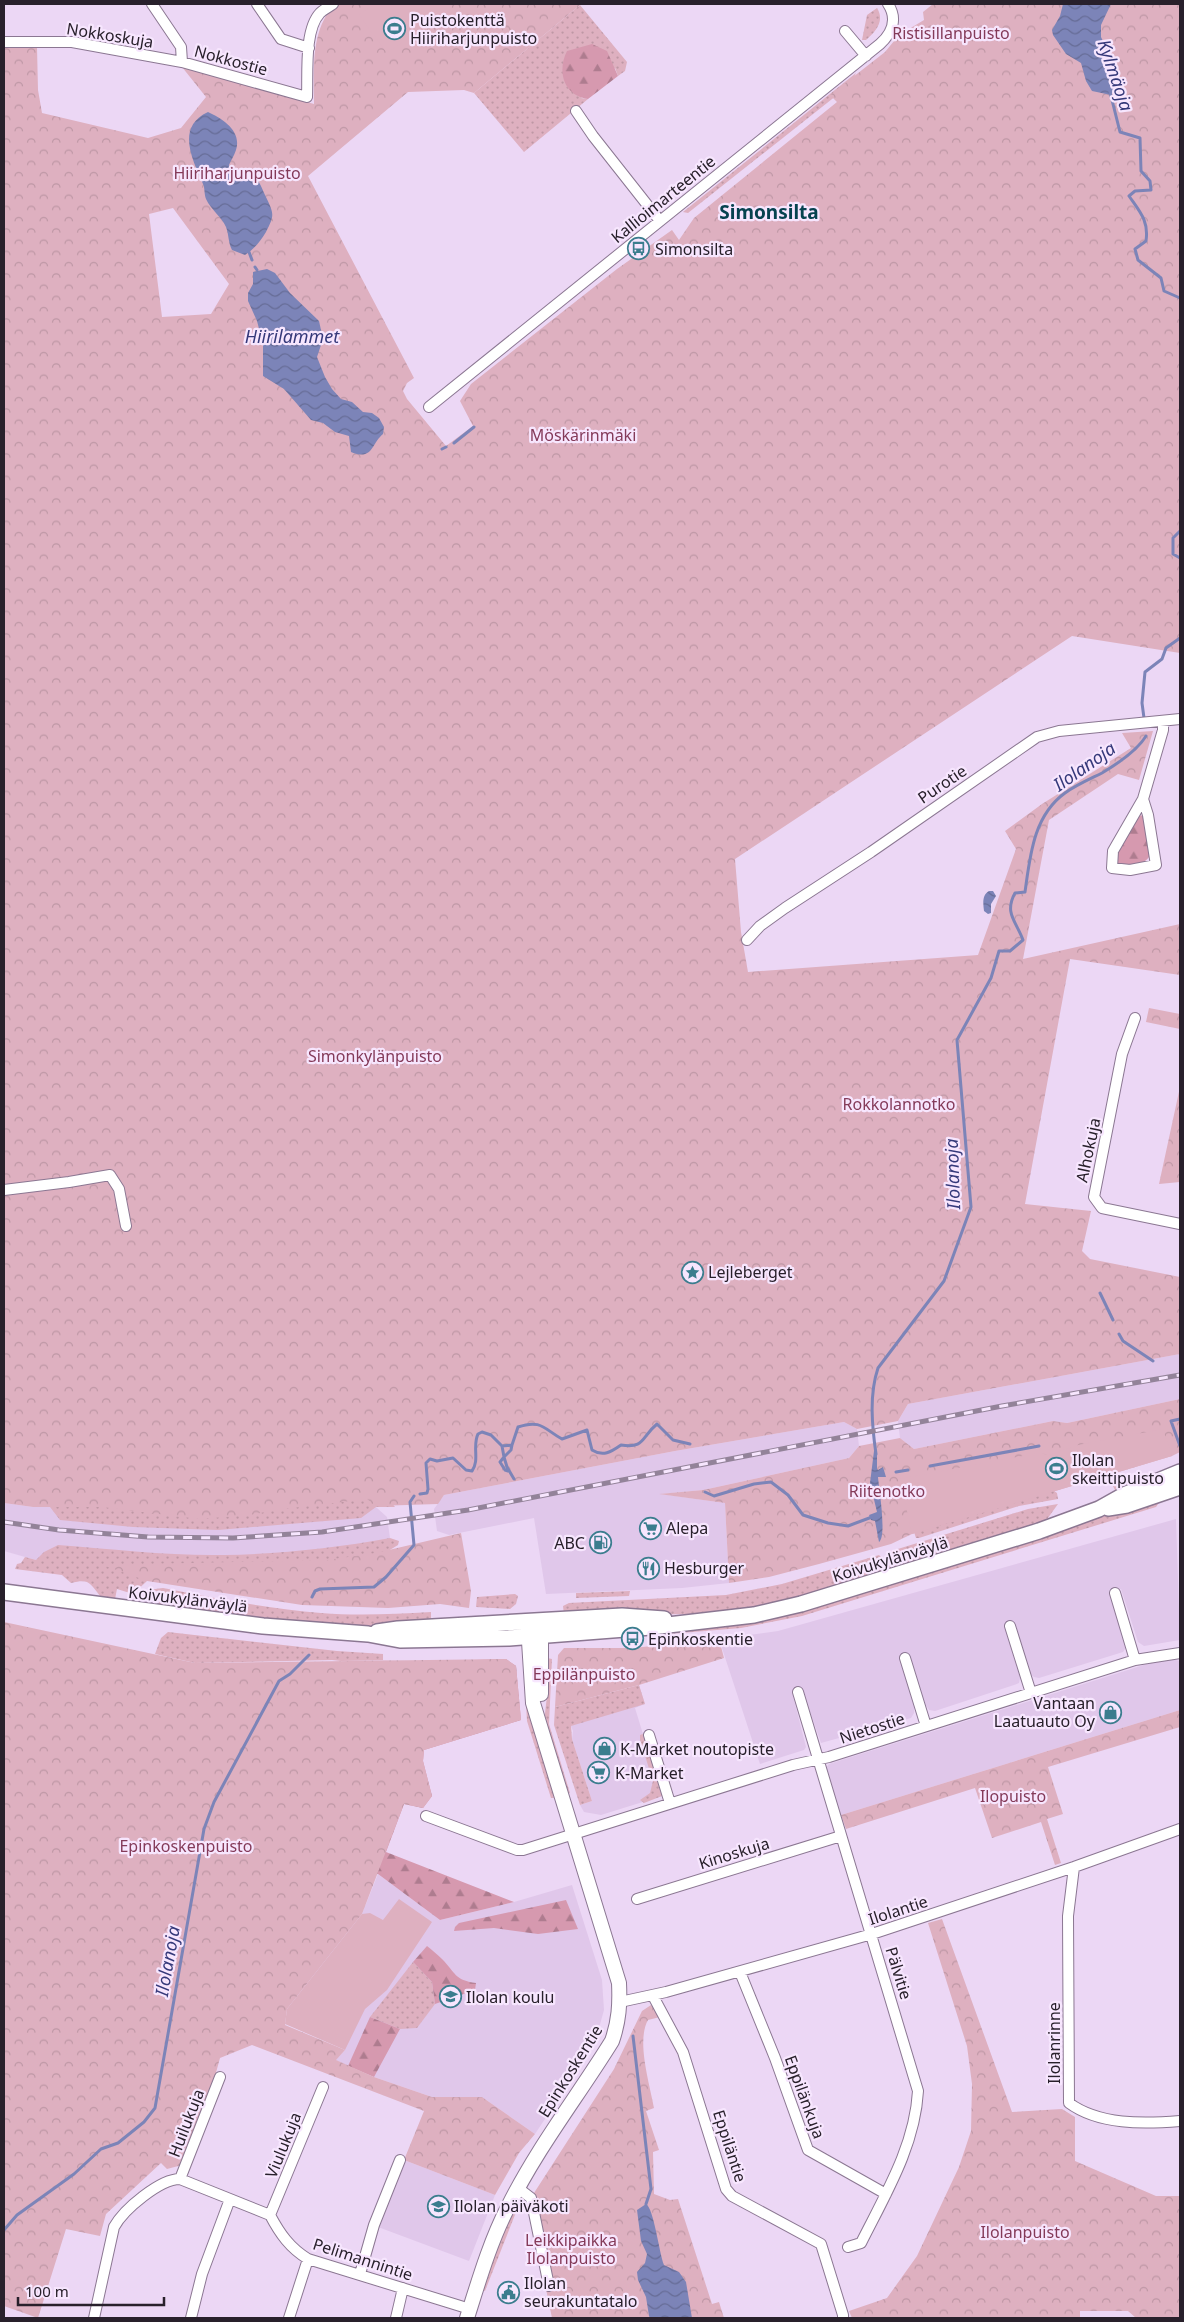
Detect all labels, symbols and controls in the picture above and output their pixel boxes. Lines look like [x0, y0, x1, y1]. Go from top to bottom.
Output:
place label: Puistokenttä Hiiriharjunpuisto [410, 9, 537, 49]
street label: Nokkoskuja [65, 17, 155, 53]
sports icon: Puistokenttä Hiiriharjunpuisto [382, 17, 406, 41]
park label: Ristisillanpuisto [892, 22, 1010, 44]
water label: Kylmäoja [1093, 36, 1139, 114]
street label: Nokkostie [192, 40, 270, 80]
street label: Kallioimarteentie [606, 150, 720, 248]
park label: Hiiriharjunpuisto [173, 162, 301, 184]
district label: Simonsilta [719, 199, 819, 225]
bus stop icon: Simonsilta [627, 237, 651, 261]
place label: Simonsilta [655, 238, 733, 260]
water label: Hiirilammet [245, 324, 340, 348]
park label: Möskärinmäki [530, 424, 636, 446]
water label: Ilolanoja [1047, 736, 1120, 797]
street label: Purotie [913, 760, 971, 808]
park label: Simonkylänpuisto [308, 1045, 442, 1067]
park label: Rokkolannotko [843, 1093, 955, 1115]
street label: Alhokuja [1070, 1116, 1106, 1184]
water label: Ilolanoja [939, 1138, 965, 1211]
place icon: Lejleberget [680, 1260, 704, 1284]
place label: Lejleberget [708, 1261, 793, 1283]
place label: Ilolan skeittipuisto [1072, 1449, 1164, 1489]
sports icon: Ilolan skeittipuisto [1044, 1457, 1068, 1481]
park label: Riitenotko [849, 1480, 925, 1502]
supermarket icon: Alepa [638, 1516, 662, 1540]
place label: Alepa [666, 1517, 708, 1539]
fuel station icon: ABC [589, 1531, 613, 1555]
street label: Koivukylänväylä [830, 1531, 950, 1587]
place label: ABC [554, 1532, 585, 1554]
restaurant icon: Hesburger [636, 1556, 660, 1580]
place label: Hesburger [664, 1557, 745, 1579]
street label: Koivukylänväylä [127, 1581, 249, 1617]
bus stop icon: Epinkoskentie [620, 1627, 644, 1651]
place label: Epinkoskentie [648, 1628, 753, 1650]
park label: Eppilänpuisto [533, 1663, 635, 1685]
place label: Vantaan Laatuauto Oy [994, 1692, 1096, 1732]
shop icon: Vantaan Laatuauto Oy [1099, 1700, 1123, 1724]
street label: Nietostie [837, 1707, 907, 1749]
shop icon: K-Market noutopiste [592, 1737, 616, 1761]
place label: K-Market noutopiste [620, 1738, 774, 1760]
supermarket icon: K-Market [587, 1761, 611, 1785]
place label: K-Market [615, 1762, 684, 1784]
park label: Ilopuisto [980, 1785, 1046, 1807]
street label: Kinoskuja [696, 1832, 772, 1874]
park label: Epinkoskenpuisto [119, 1835, 253, 1857]
street label: Ilolantie [866, 1890, 930, 1930]
water label: Ilolanoja [149, 1924, 185, 1999]
street label: Pälvitie [881, 1944, 917, 2002]
school or university icon: Ilolan koulu [438, 1985, 462, 2009]
place label: Ilolan koulu [466, 1986, 555, 2008]
street label: Ilolanrinne [1043, 2002, 1065, 2084]
street label: Epinkoskentie [533, 2021, 607, 2121]
street label: Eppilänkuja [780, 2052, 830, 2142]
street label: Huilukuja [163, 2086, 209, 2160]
street label: Eppiläntie [708, 2107, 752, 2185]
street label: Viulukuja [260, 2109, 306, 2181]
school or university icon: Ilolan päiväkoti [426, 2194, 450, 2218]
place label: Ilolan päiväkoti [454, 2195, 569, 2217]
park label: Ilolanpuisto [980, 2221, 1070, 2243]
park label: Leikkipaikka Ilolanpuisto [525, 2229, 617, 2269]
street label: Pelimannintie [310, 2233, 416, 2285]
place label: Ilolan seurakuntatalo [524, 2272, 637, 2312]
scale bar [18, 2274, 164, 2306]
public building icon: Ilolan seurakuntatalo [496, 2280, 520, 2304]
text: 100 m [25, 2281, 69, 2301]

